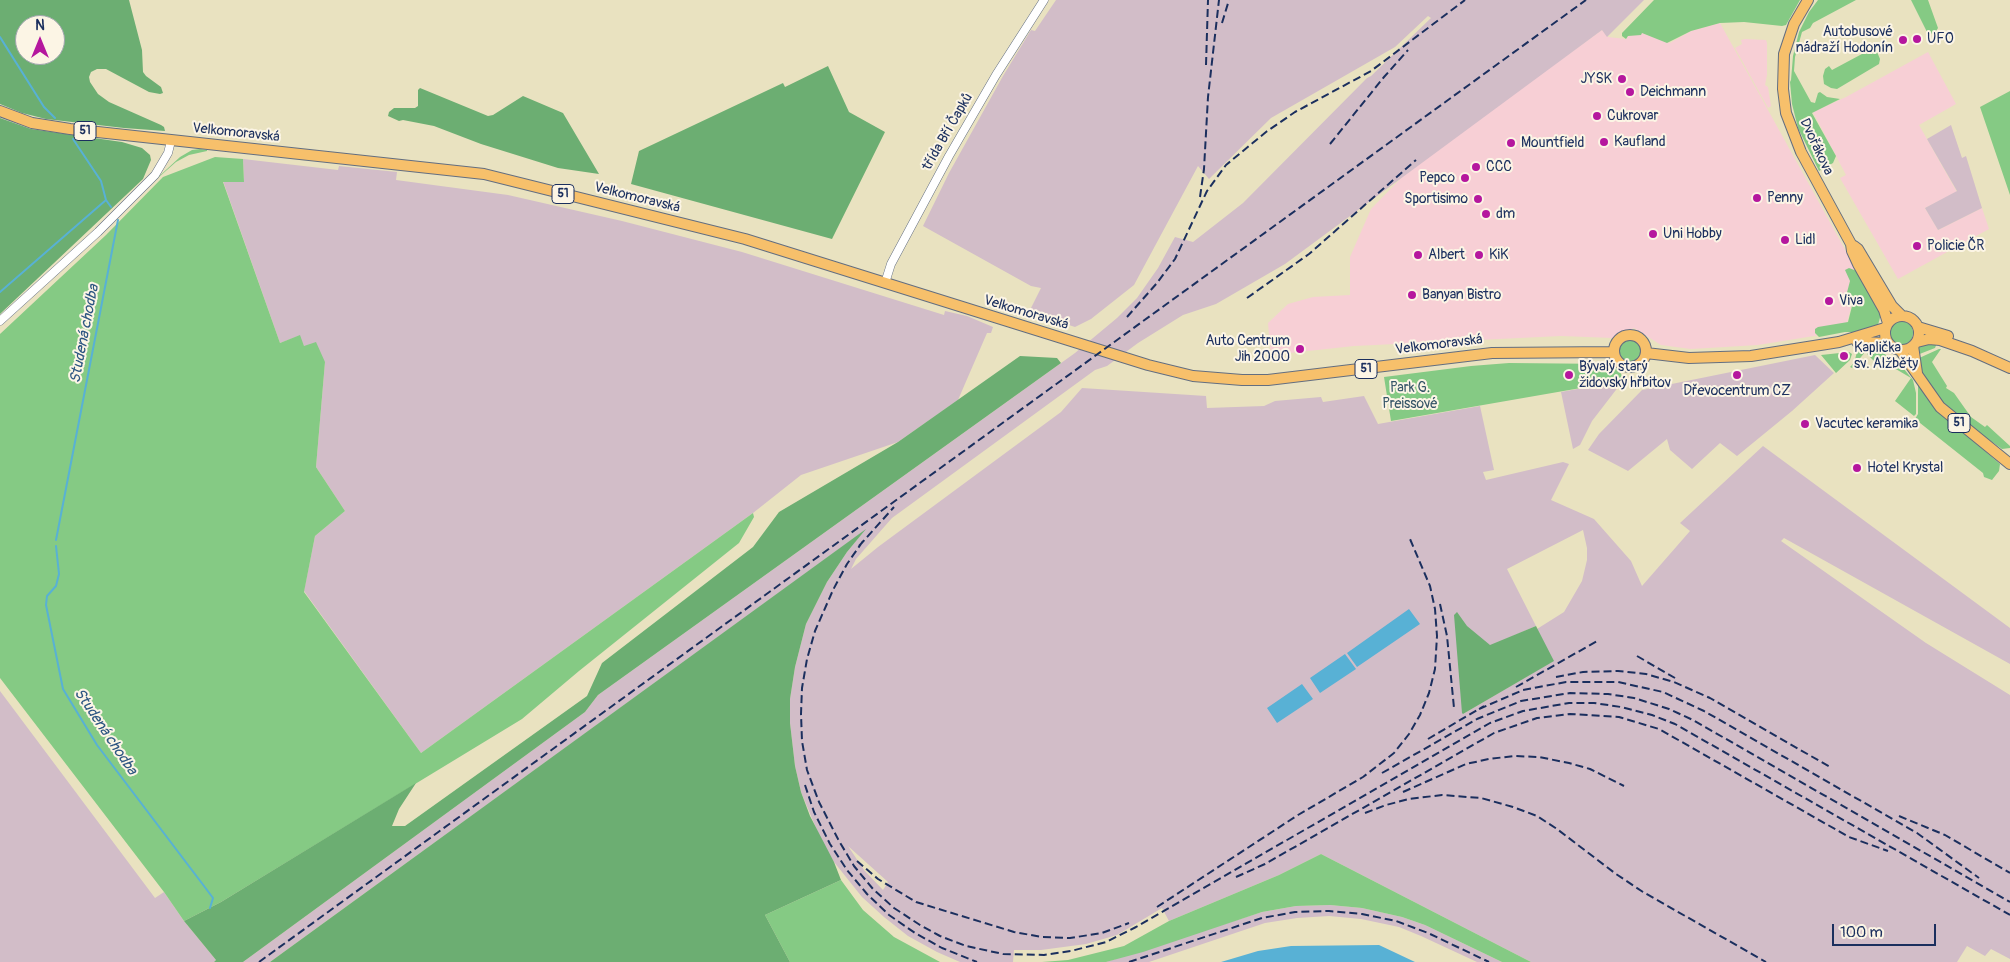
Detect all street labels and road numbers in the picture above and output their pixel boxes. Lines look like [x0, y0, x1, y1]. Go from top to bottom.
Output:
street label: třída Bří Čapků [919, 90, 977, 174]
street label: Dvořákova [1796, 116, 1836, 178]
street label: Velkomoravská [191, 120, 281, 146]
road number: 51 [74, 122, 96, 140]
street label: Velkomoravská [592, 179, 682, 217]
road number: 51 [552, 184, 574, 203]
street label: Velkomoravská [981, 292, 1071, 334]
street label: Velkomoravská [1394, 331, 1484, 359]
road number: 51 [1355, 359, 1377, 378]
road number: 51 [1948, 413, 1970, 432]

